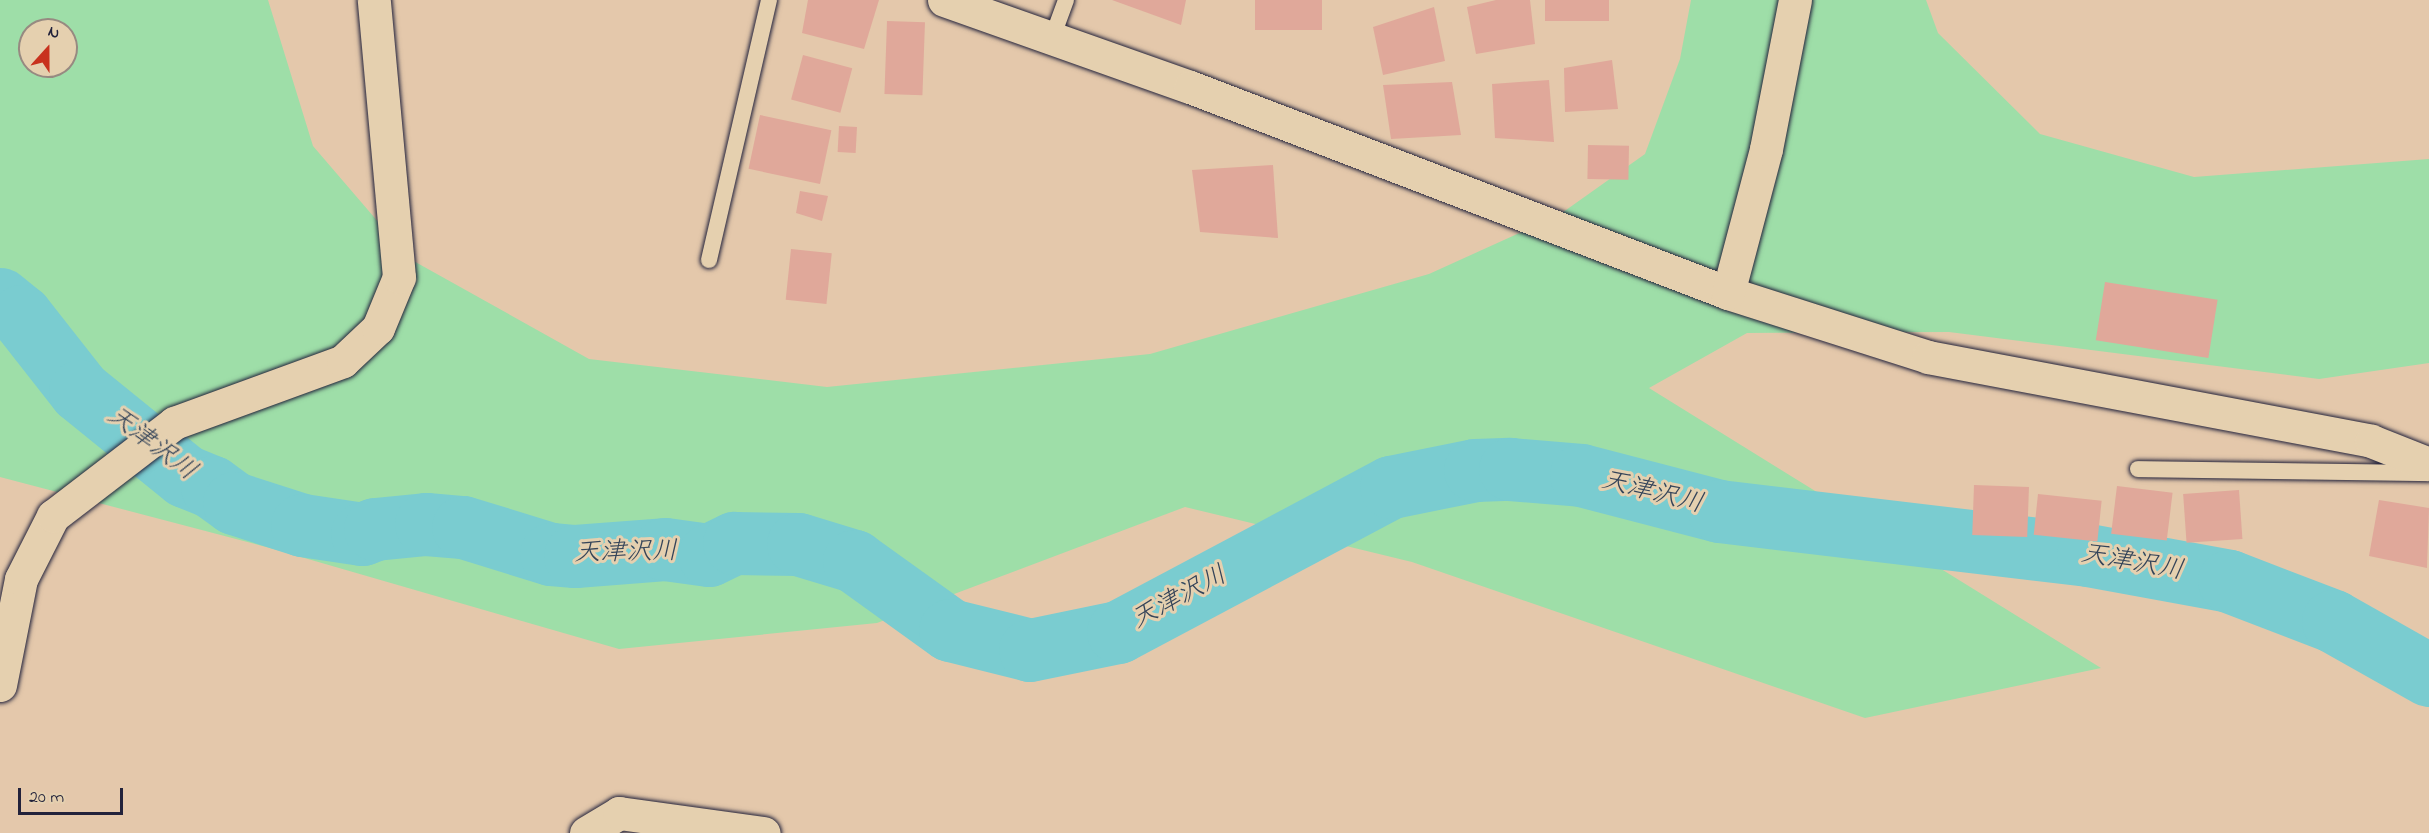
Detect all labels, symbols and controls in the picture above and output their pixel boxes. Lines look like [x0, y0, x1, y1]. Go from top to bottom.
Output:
north arrow [18, 18, 78, 78]
text: N [44, 20, 63, 46]
water label: 天津沢川 [100, 401, 202, 489]
water label: 天津沢川 [1598, 466, 1706, 522]
water label: 天津沢川 [574, 537, 678, 571]
water label: 天津沢川 [2078, 540, 2186, 588]
water label: 天津沢川 [1127, 561, 1233, 637]
scale bar [21, 776, 126, 814]
text: 20 m [29, 785, 64, 811]

